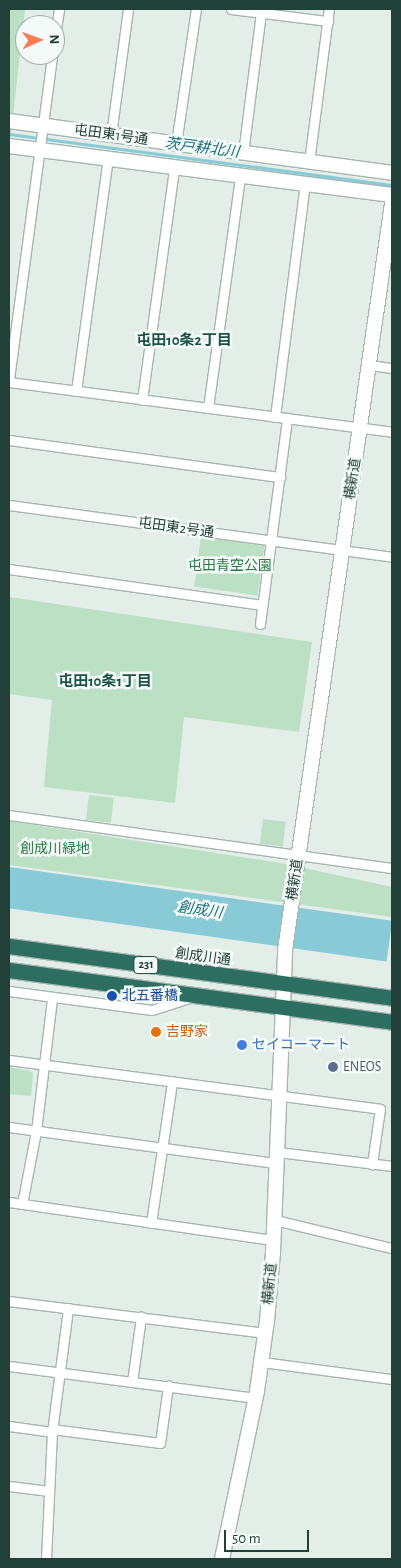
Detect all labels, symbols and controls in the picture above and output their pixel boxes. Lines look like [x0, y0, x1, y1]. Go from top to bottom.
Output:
north arrow [15, 15, 65, 65]
text: N [47, 34, 61, 45]
street label: 屯田東1号通 [73, 121, 149, 149]
water label: 茨戸耕北川 [164, 134, 240, 162]
district label: 屯田10条2丁目 [136, 332, 232, 350]
street label: 横新道 [342, 457, 364, 501]
street label: 屯田東2号通 [137, 514, 215, 542]
park label: 屯田青空公園 [188, 558, 272, 574]
district label: 屯田10条1丁目 [58, 673, 152, 691]
park label: 創成川緑地 [20, 841, 90, 857]
street label: 横新道 [284, 858, 306, 902]
water label: 創成川 [176, 898, 224, 922]
street label: 創成川通 [174, 945, 232, 969]
road number: 231 [132, 956, 160, 974]
place label: 北五番橋 [122, 988, 178, 1004]
marker: 北五番橋 [106, 990, 118, 1002]
place label: 吉野家 [166, 1024, 208, 1040]
marker: 吉野家 [150, 1026, 162, 1038]
place label: セイコーマート [252, 1037, 350, 1053]
marker: セイコーマート [236, 1039, 248, 1051]
place label: ENEOS [343, 1059, 381, 1075]
marker: ENEOS [327, 1061, 339, 1073]
street label: 横新道 [260, 1262, 280, 1306]
scale bar [226, 1520, 311, 1552]
text: 50 m [232, 1531, 261, 1546]

